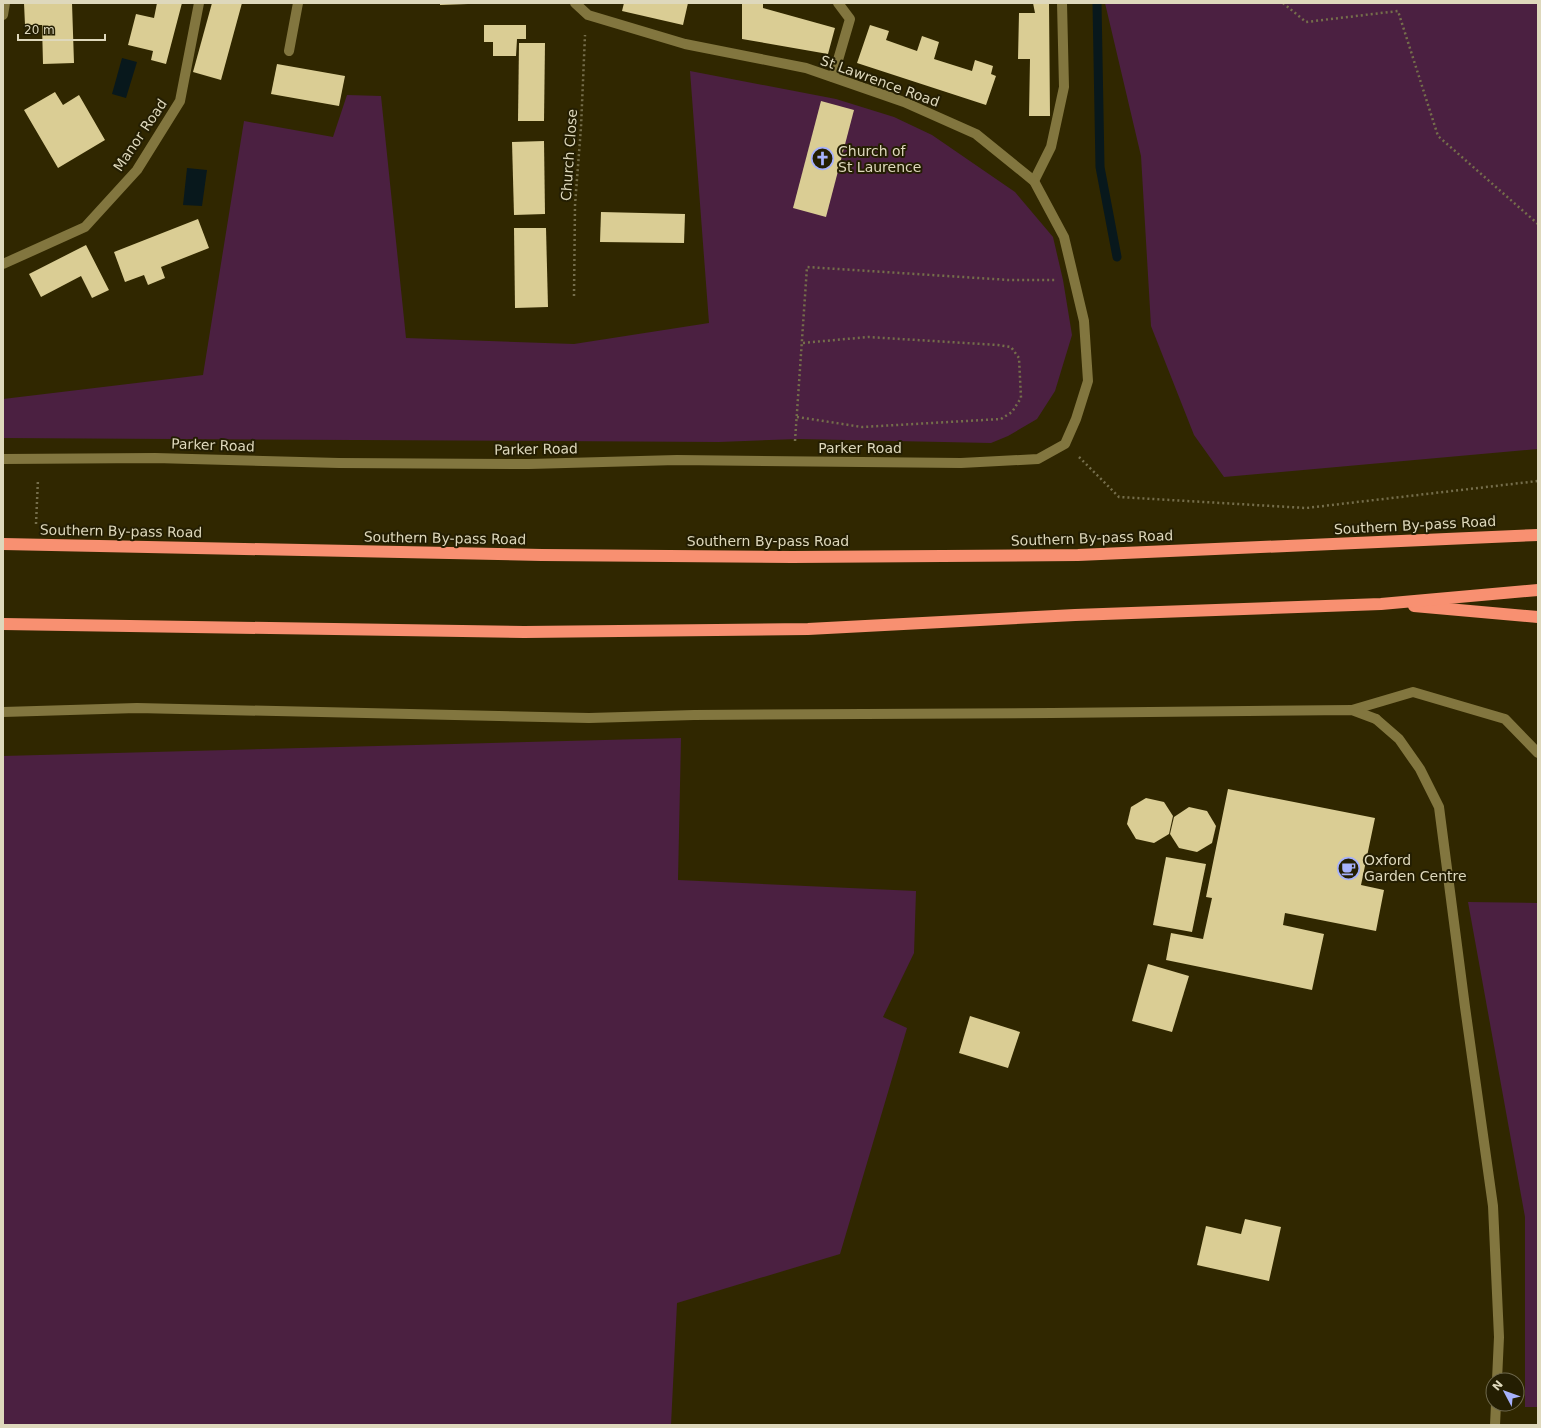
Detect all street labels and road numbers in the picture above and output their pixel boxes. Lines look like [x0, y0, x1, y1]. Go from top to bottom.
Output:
street label: St Lawrence Road [818, 52, 942, 110]
street label: Manor Road [110, 96, 170, 174]
street label: Church Close [558, 108, 580, 202]
street label: Parker Road [171, 436, 255, 454]
street label: Parker Road [494, 440, 578, 458]
street label: Parker Road [818, 440, 902, 456]
street label: Southern By-pass Road [1333, 513, 1497, 537]
street label: Southern By-pass Road [40, 522, 202, 540]
street label: Southern By-pass Road [1011, 527, 1173, 549]
street label: Southern By-pass Road [364, 529, 526, 547]
street label: Southern By-pass Road [687, 533, 849, 549]

